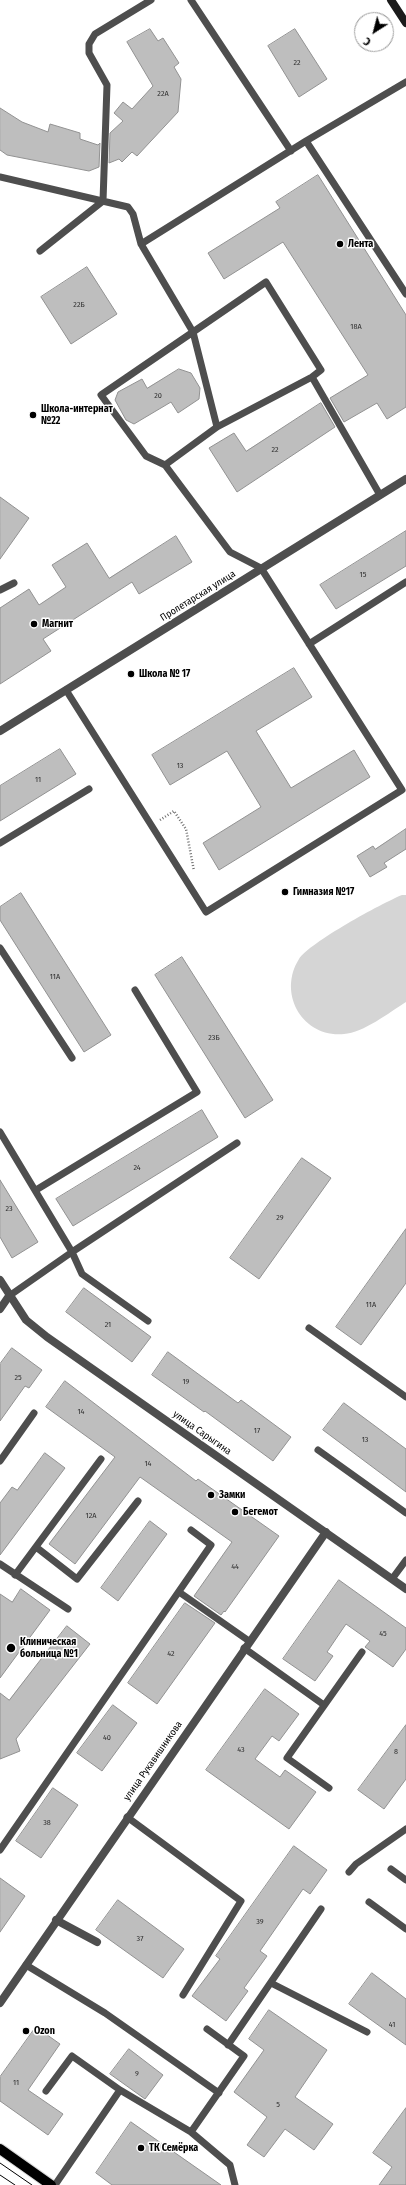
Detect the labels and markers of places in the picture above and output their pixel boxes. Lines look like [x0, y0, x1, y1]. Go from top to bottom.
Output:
place label: Лента [348, 238, 373, 250]
marker: Лента [335, 239, 345, 249]
place label: Школа-интернат №22 [41, 403, 113, 426]
marker: Школа-интернат №22 [28, 410, 38, 420]
place label: Магнит [42, 618, 73, 630]
marker: Магнит [29, 619, 39, 629]
place label: Школа № 17 [139, 668, 190, 680]
marker: Школа № 17 [126, 669, 136, 679]
place label: Гимназия №17 [293, 886, 354, 898]
marker: Гимназия №17 [280, 887, 290, 897]
place label: Замки [219, 1489, 245, 1501]
marker: Замки [206, 1490, 216, 1500]
place label: Бегемот [243, 1506, 278, 1518]
marker: Бегемот [230, 1507, 240, 1517]
place label: Клиническая больница №1 [20, 1636, 78, 1660]
marker: Клиническая больница №1 [5, 1642, 17, 1654]
place label: Ozon [34, 2025, 55, 2037]
marker: Ozon [21, 2026, 31, 2036]
place label: ТК Семёрка [149, 2142, 198, 2154]
marker: ТК Семёрка [136, 2143, 146, 2153]

